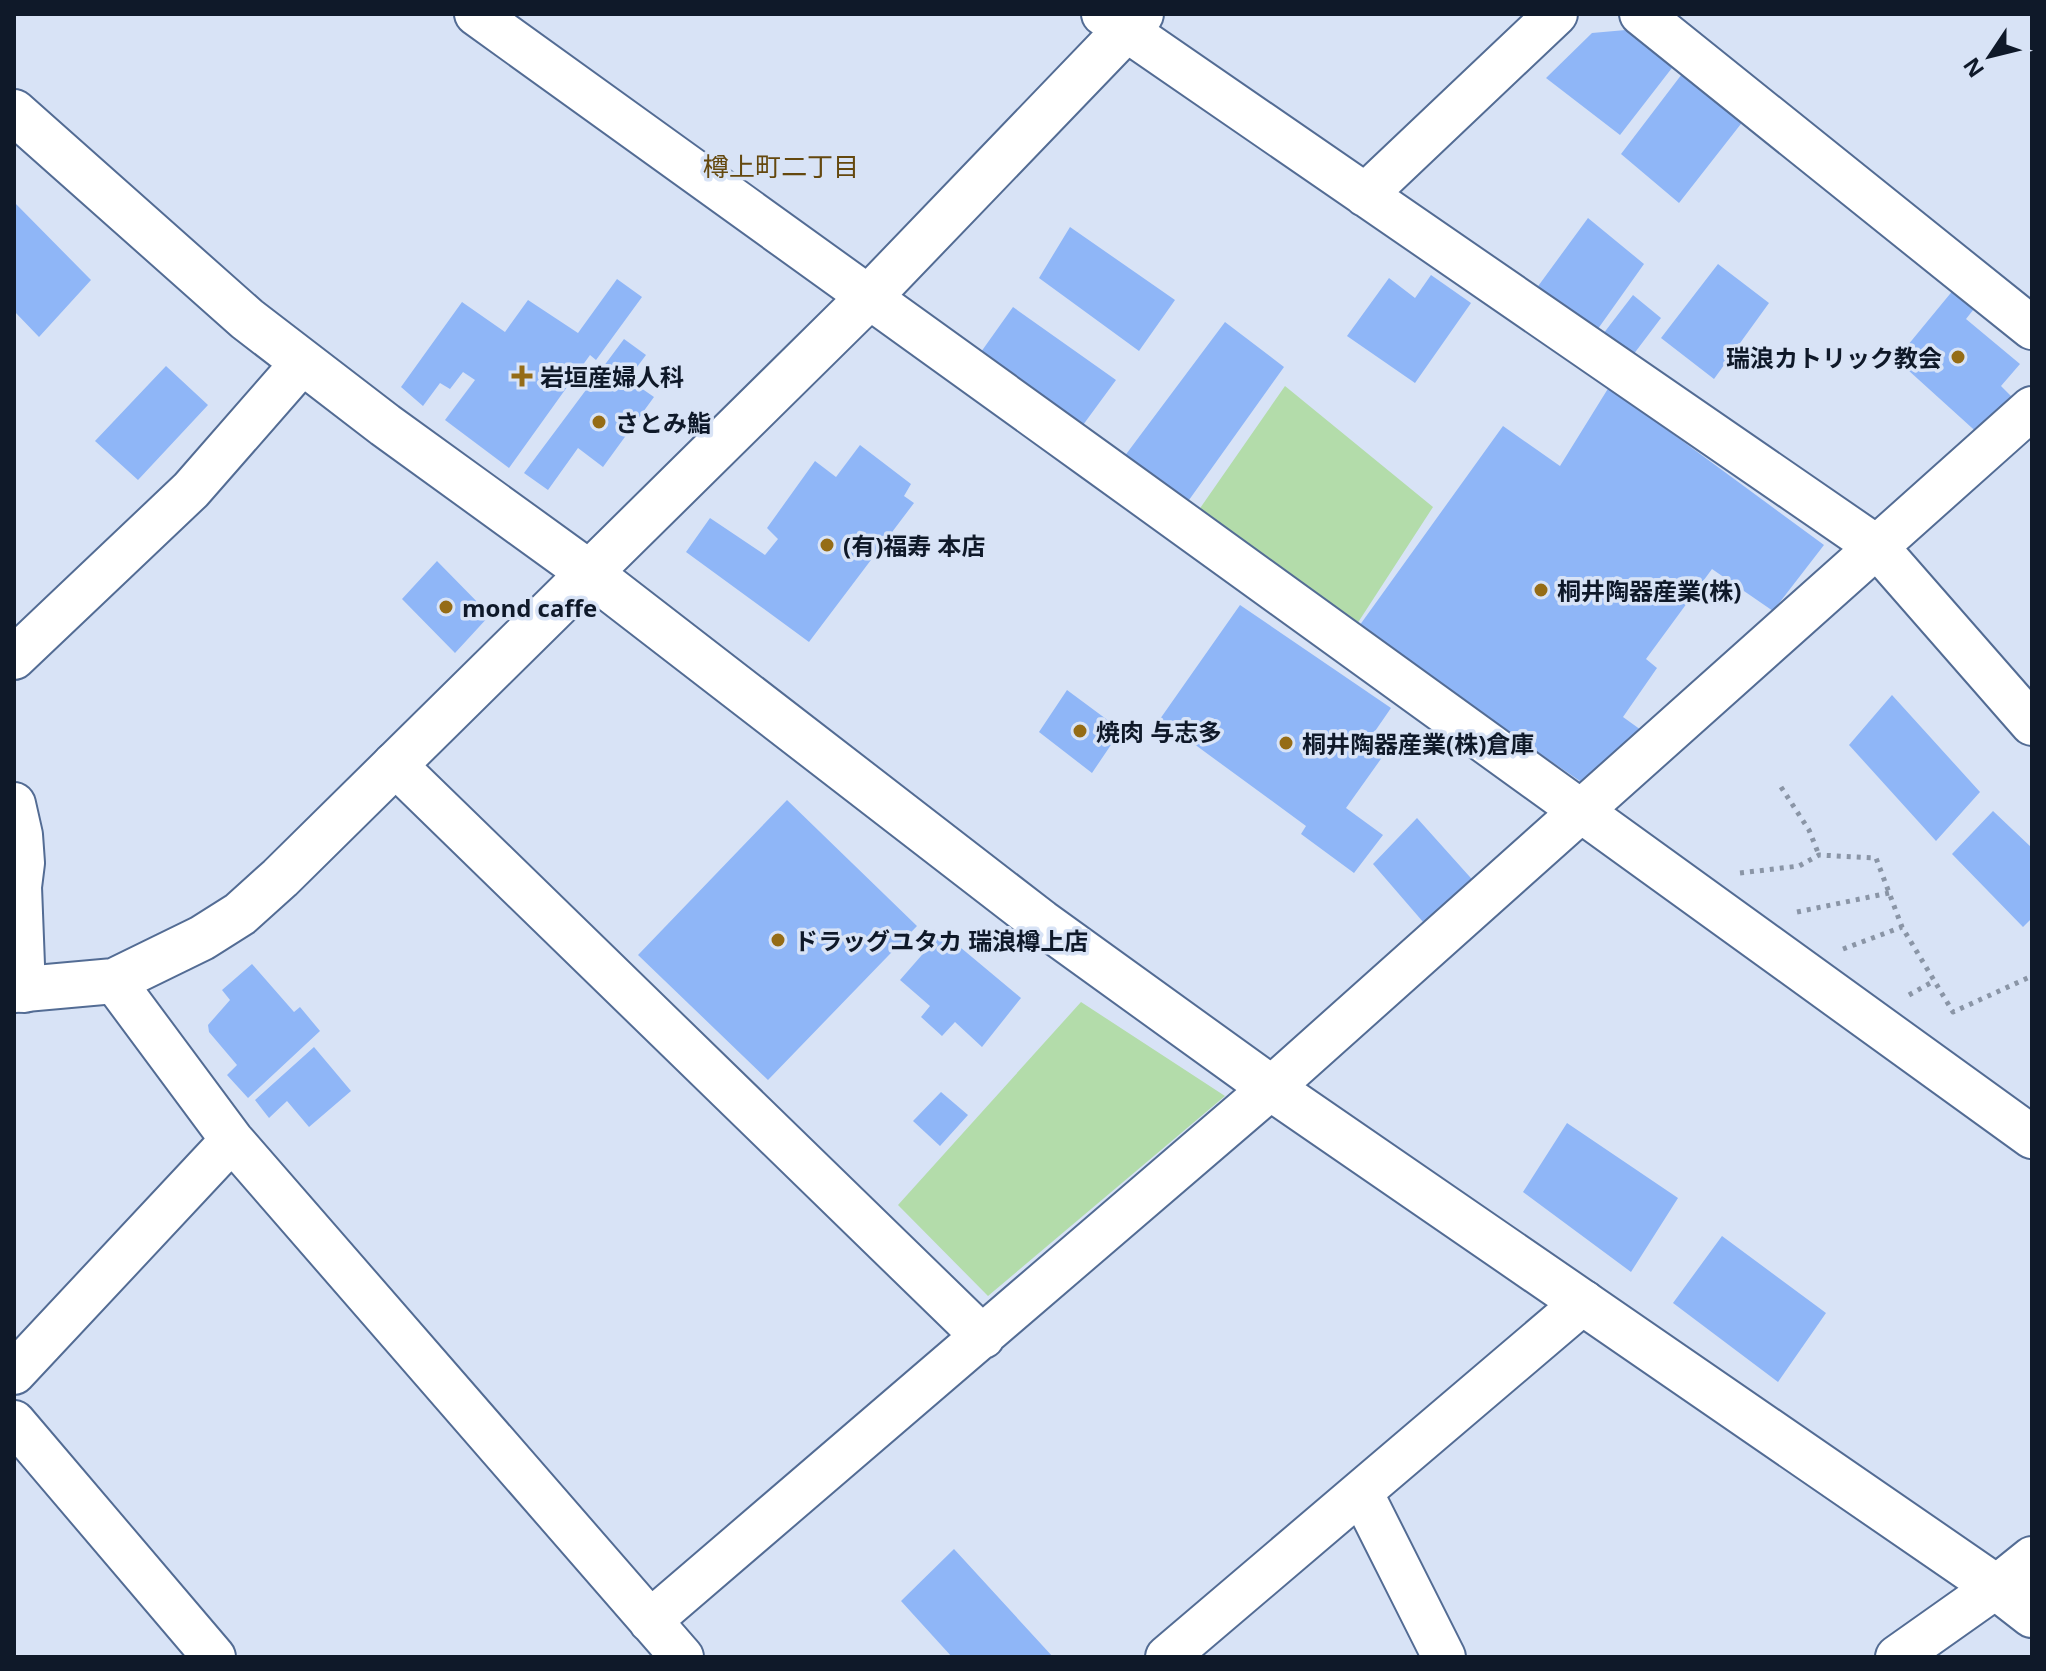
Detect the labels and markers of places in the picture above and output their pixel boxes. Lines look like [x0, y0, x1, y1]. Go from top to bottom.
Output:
place label: 瑞浪カトリック教会 [1726, 341, 1942, 374]
marker: 瑞浪カトリック教会 [1949, 348, 1967, 366]
place label: 岩垣産婦人科 [540, 360, 684, 393]
marker: 岩垣産婦人科 [511, 365, 533, 387]
place label: さとみ鮨 [615, 406, 711, 439]
marker: さとみ鮨 [590, 413, 608, 431]
place label: (有)福寿 本店 [843, 529, 986, 562]
marker: (有)福寿 本店 [818, 536, 836, 554]
place label: 桐井陶器産業(株) [1557, 574, 1741, 607]
marker: 桐井陶器産業(株) [1532, 581, 1550, 599]
place label: mond caffe [462, 591, 597, 624]
marker: mond caffe [437, 598, 455, 616]
place label: 焼肉 与志多 [1096, 715, 1222, 748]
marker: 焼肉 与志多 [1071, 722, 1089, 740]
place label: 桐井陶器産業(株)倉庫 [1302, 727, 1534, 760]
marker: 桐井陶器産業(株)倉庫 [1277, 734, 1295, 752]
place label: ドラッグユタカ 瑞浪樽上店 [794, 924, 1088, 957]
marker: ドラッグユタカ 瑞浪樽上店 [769, 931, 787, 949]

